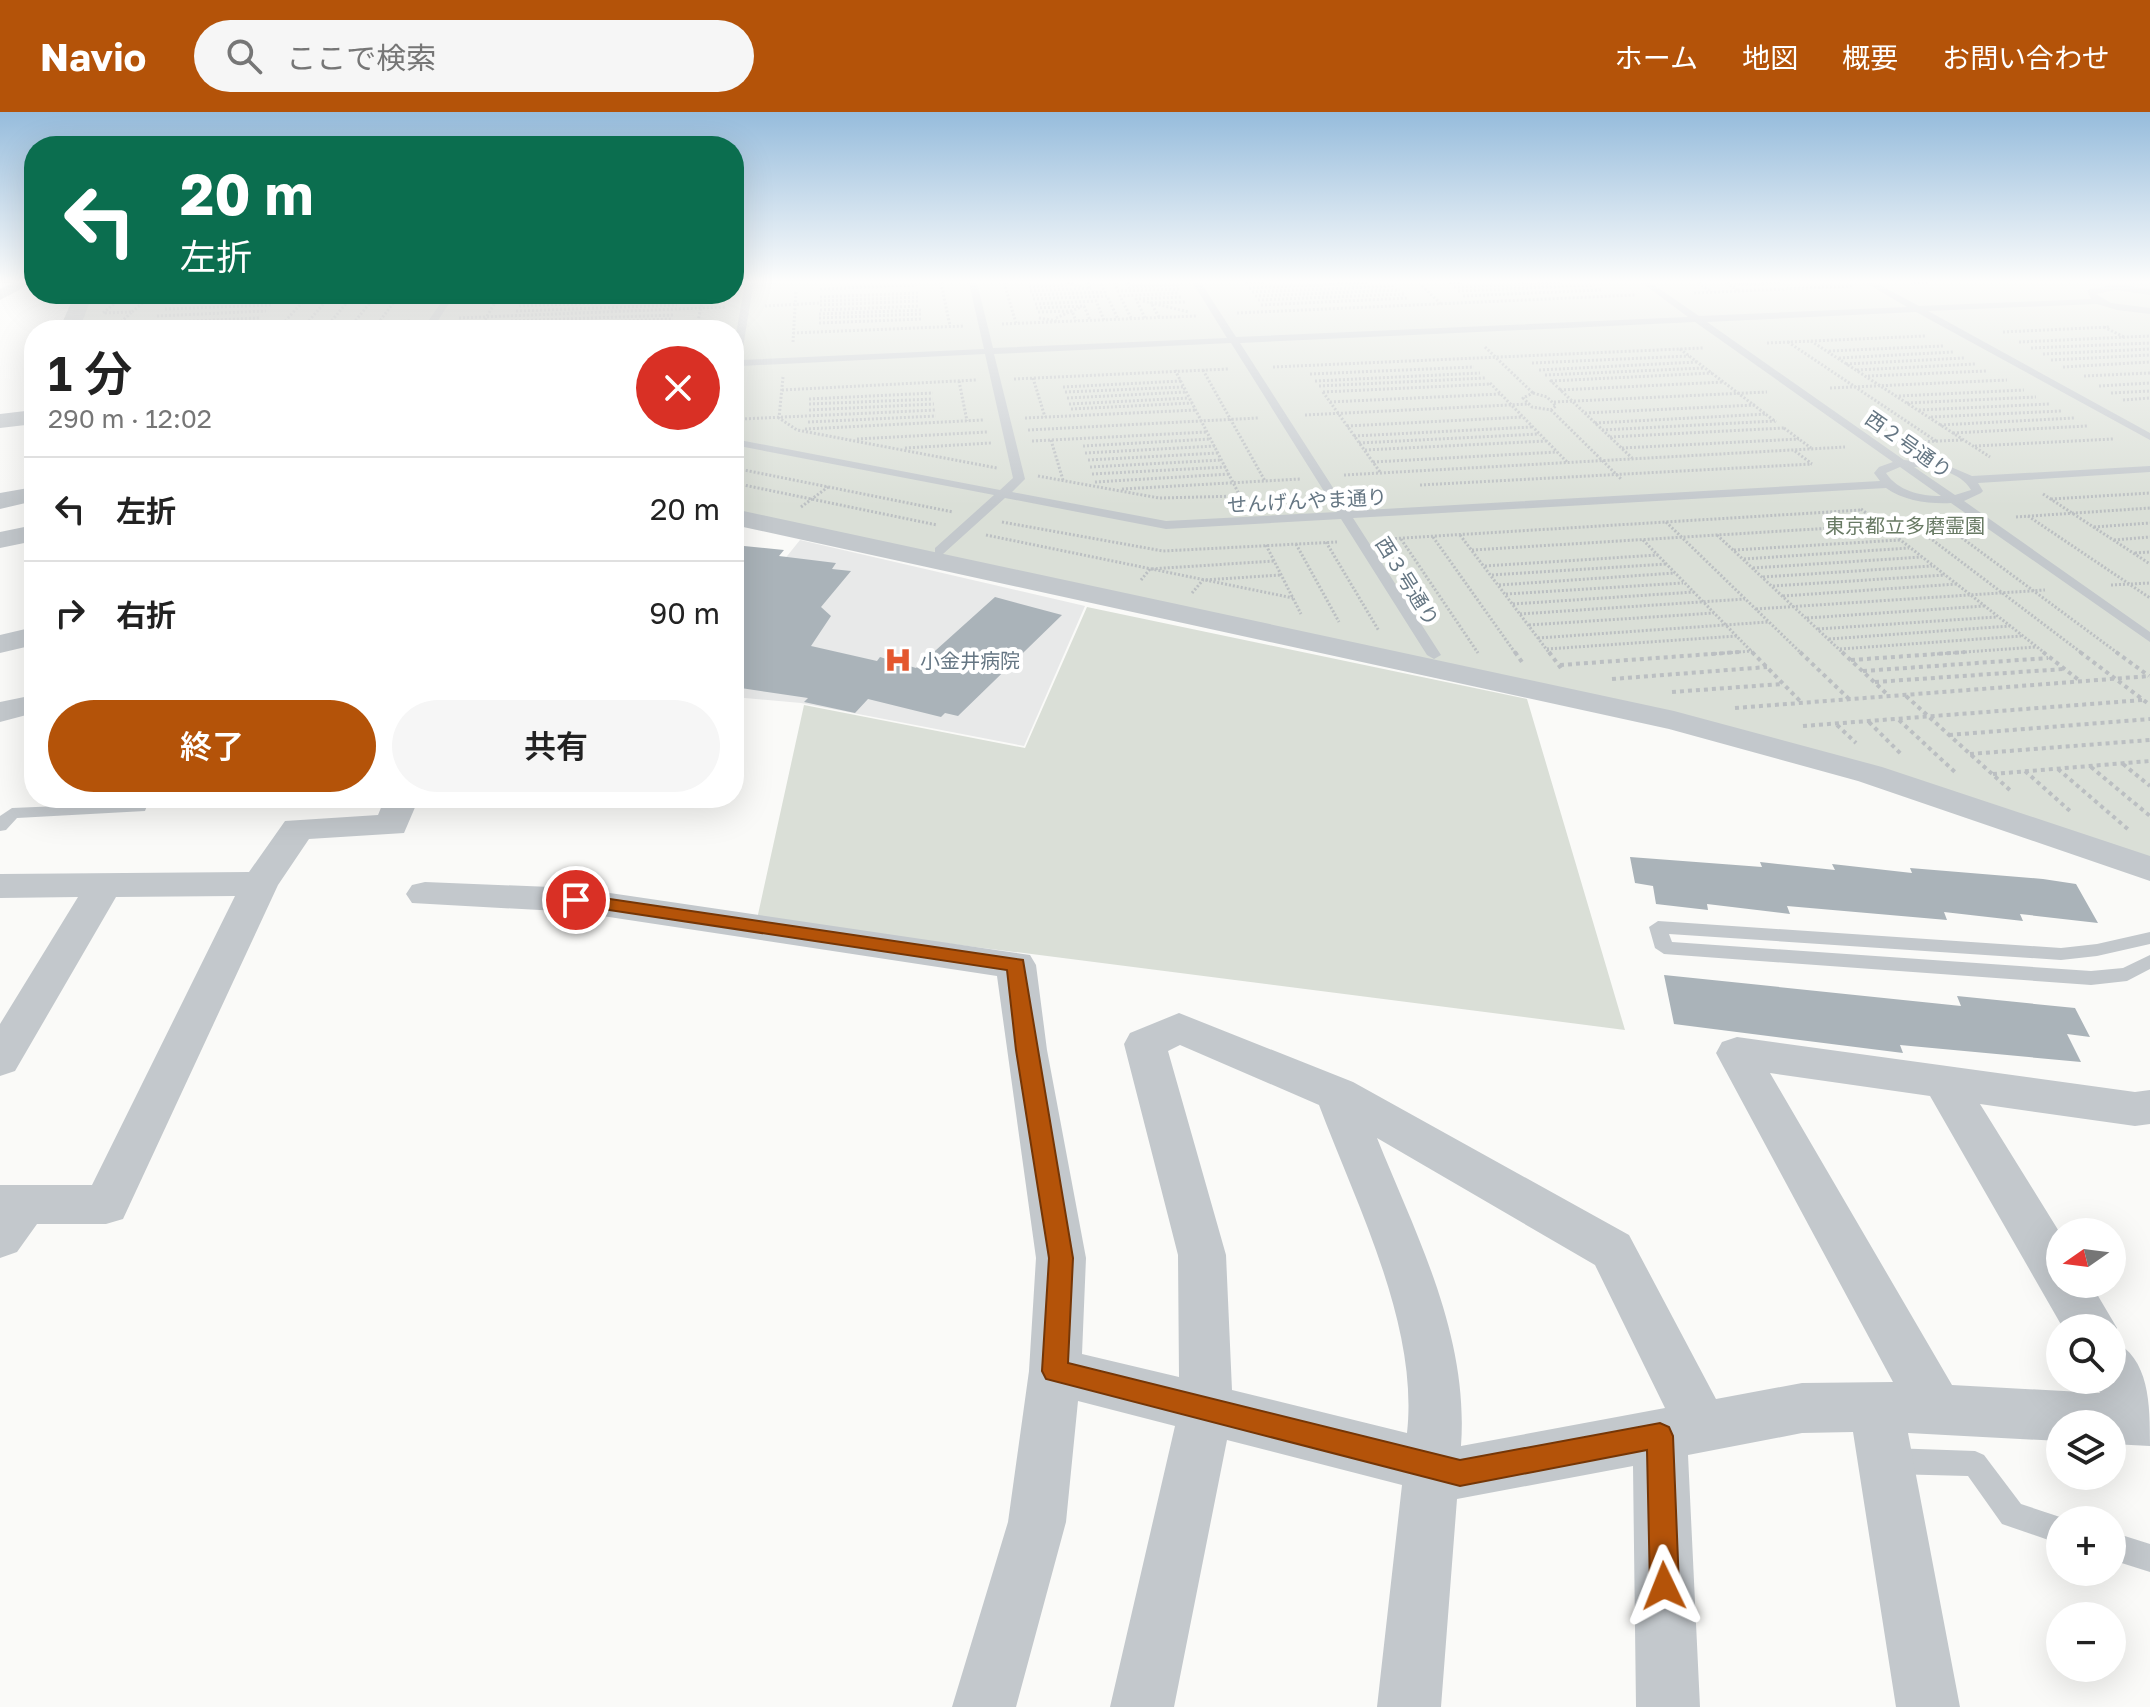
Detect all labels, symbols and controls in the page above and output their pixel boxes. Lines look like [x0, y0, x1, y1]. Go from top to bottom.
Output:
search box [194, 20, 754, 92]
text: Navio [40, 34, 146, 79]
icon: search [222, 34, 266, 78]
text: ここで検索 [286, 40, 436, 76]
text: ホーム [1615, 41, 1698, 74]
text: 地図 [1742, 41, 1798, 74]
text: 概要 [1842, 41, 1898, 74]
text: お問い合わせ [1942, 41, 2110, 74]
text: 20 m [180, 160, 314, 227]
icon: left [48, 168, 152, 272]
text: 左折 [180, 235, 252, 278]
text: 1 分 [48, 344, 132, 402]
button: close [636, 346, 720, 430]
text: 290 m · 12:02 [48, 403, 212, 434]
street label: 西２号通り [1861, 405, 1957, 483]
street label: せんげんやま通り [1226, 484, 1388, 516]
icon: left [48, 487, 92, 531]
text: 20 m [650, 491, 720, 527]
text: 左折 [116, 493, 176, 529]
park label: 東京都立多磨霊園 [1825, 513, 1985, 537]
street label: 西３号通り [1371, 532, 1445, 630]
icon: right [48, 591, 92, 635]
text: 90 m [649, 595, 720, 631]
text: 右折 [116, 597, 176, 633]
hospital icon: 小金井病院 [883, 645, 913, 675]
place label: 小金井病院 [920, 648, 1020, 672]
button: 終了 [48, 700, 376, 792]
button: 共有 [392, 700, 720, 792]
pin [542, 866, 610, 934]
icon: arrive [554, 878, 598, 922]
north arrow [2046, 1218, 2126, 1298]
map controls [2046, 1218, 2126, 1682]
button: search [2046, 1314, 2126, 1394]
button: layers [2046, 1410, 2126, 1490]
button: + [2046, 1506, 2126, 1586]
position arrow [1622, 1544, 1706, 1628]
button: − [2046, 1602, 2126, 1682]

